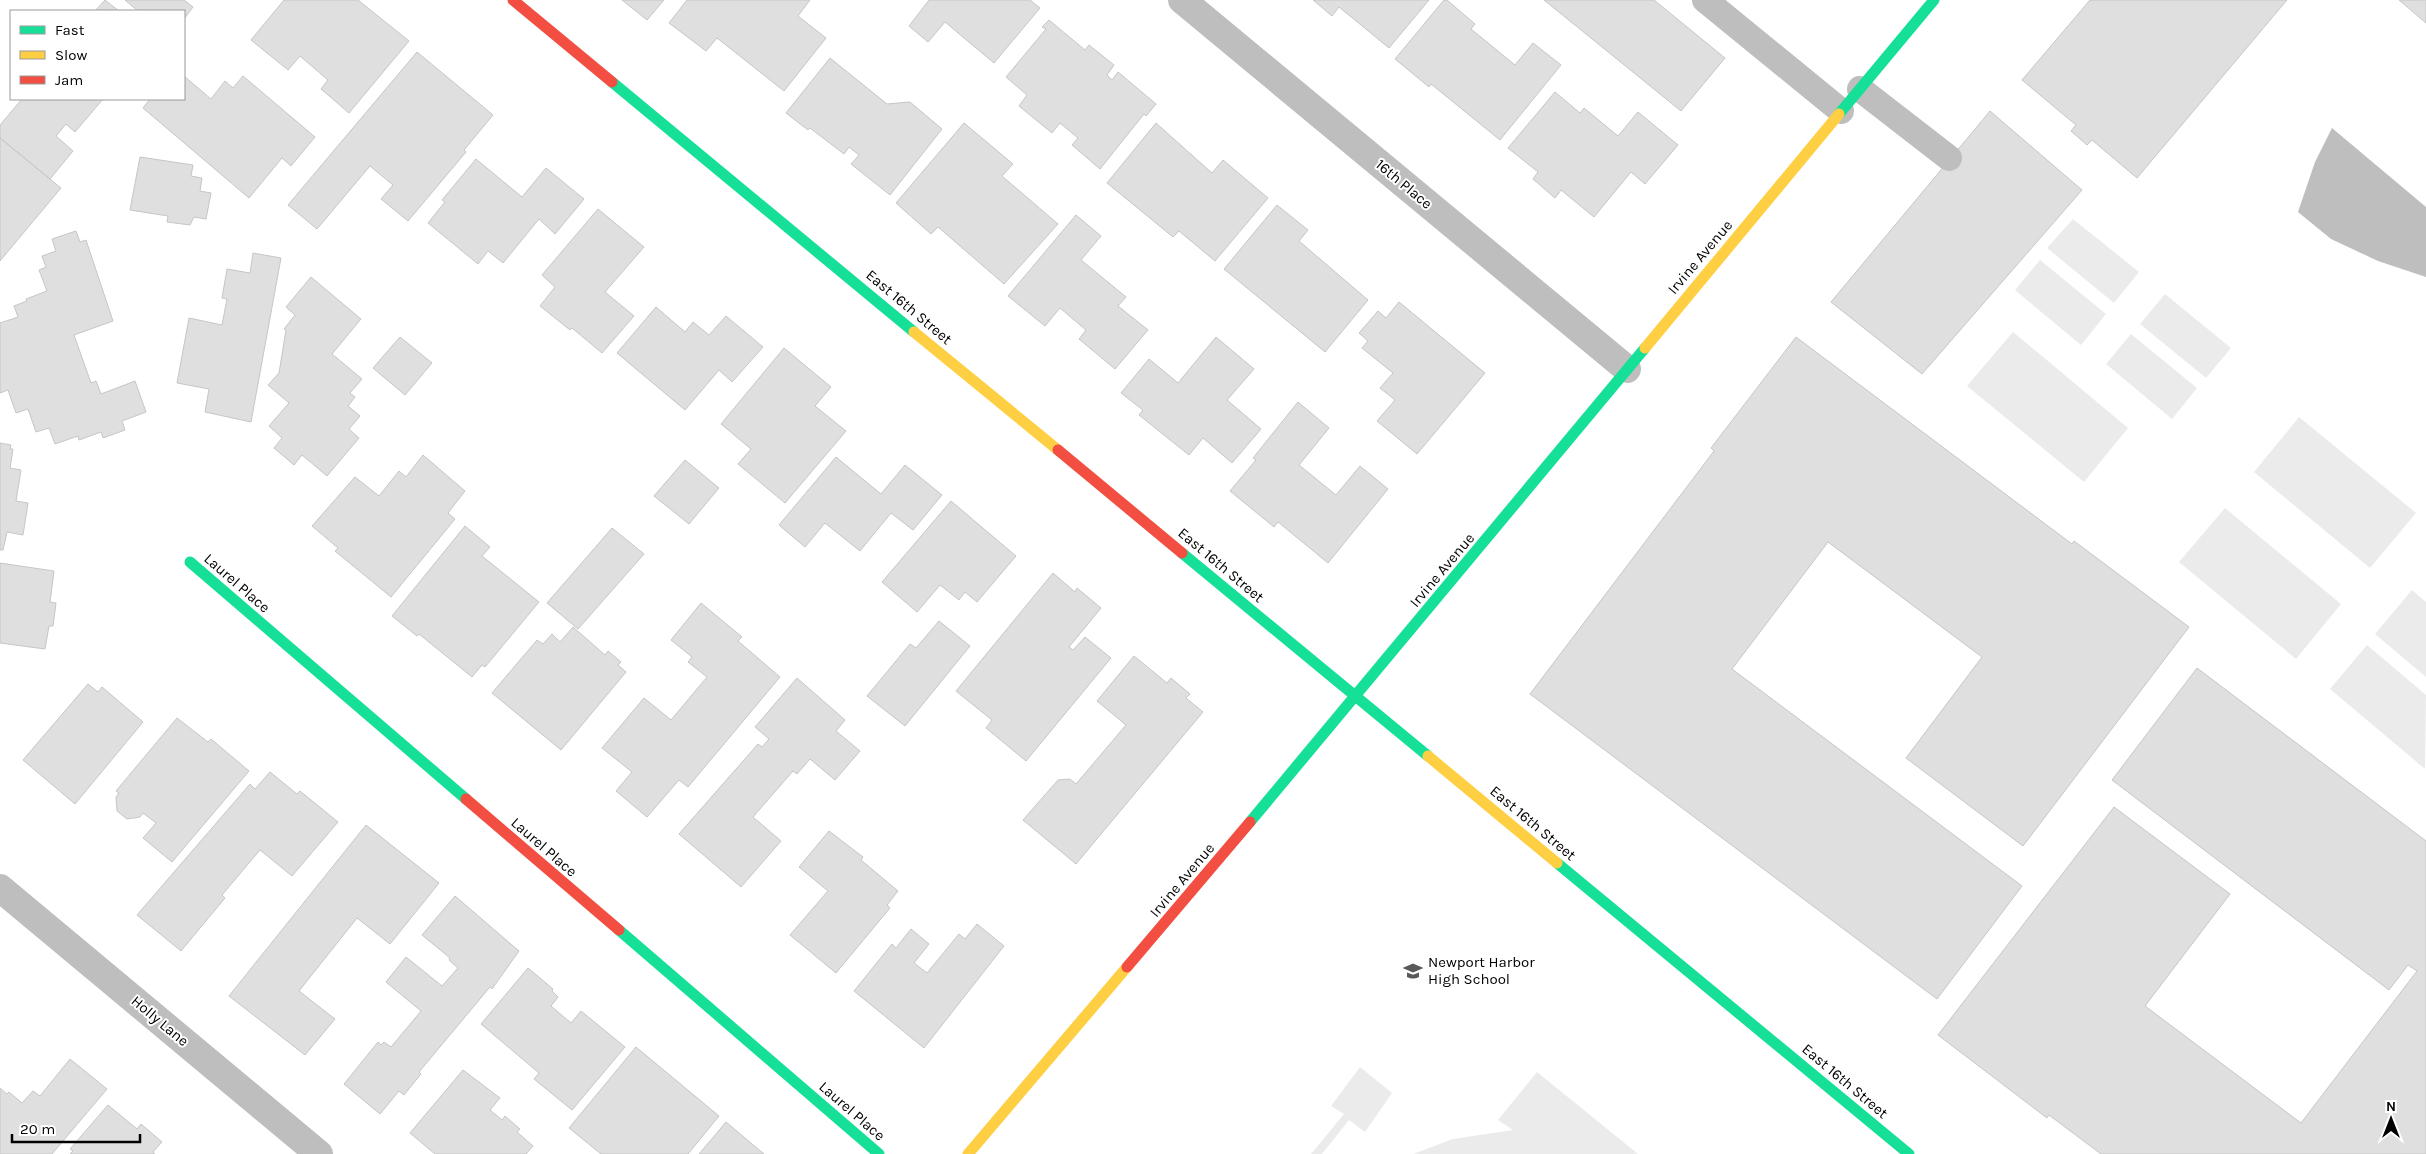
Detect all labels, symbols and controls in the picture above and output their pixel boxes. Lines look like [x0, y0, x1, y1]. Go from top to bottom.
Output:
legend [10, 10, 185, 100]
text: Fast [55, 21, 85, 39]
text: Slow [55, 46, 87, 64]
text: Jam [55, 71, 83, 89]
street label: 16th Place [1372, 155, 1436, 213]
street label: Irvine Avenue [1664, 216, 1736, 298]
street label: East 16th Street [862, 266, 956, 348]
street label: East 16th Street [1174, 524, 1268, 606]
street label: Irvine Avenue [1406, 529, 1478, 611]
street label: Laurel Place [200, 549, 274, 617]
street label: East 16th Street [1486, 782, 1580, 864]
street label: Laurel Place [507, 813, 581, 881]
street label: Irvine Avenue [1146, 839, 1218, 921]
place label: Newport Harbor High School [1428, 953, 1535, 988]
school or university icon: Newport Harbor High School [1402, 960, 1424, 982]
street label: Holly Lane [128, 992, 192, 1050]
street label: East 16th Street [1798, 1040, 1892, 1122]
street label: Laurel Place [815, 1077, 889, 1145]
north arrow [2366, 1094, 2416, 1144]
text: N [2386, 1098, 2396, 1115]
scale bar [12, 1112, 140, 1144]
text: 20 m [20, 1120, 55, 1138]

